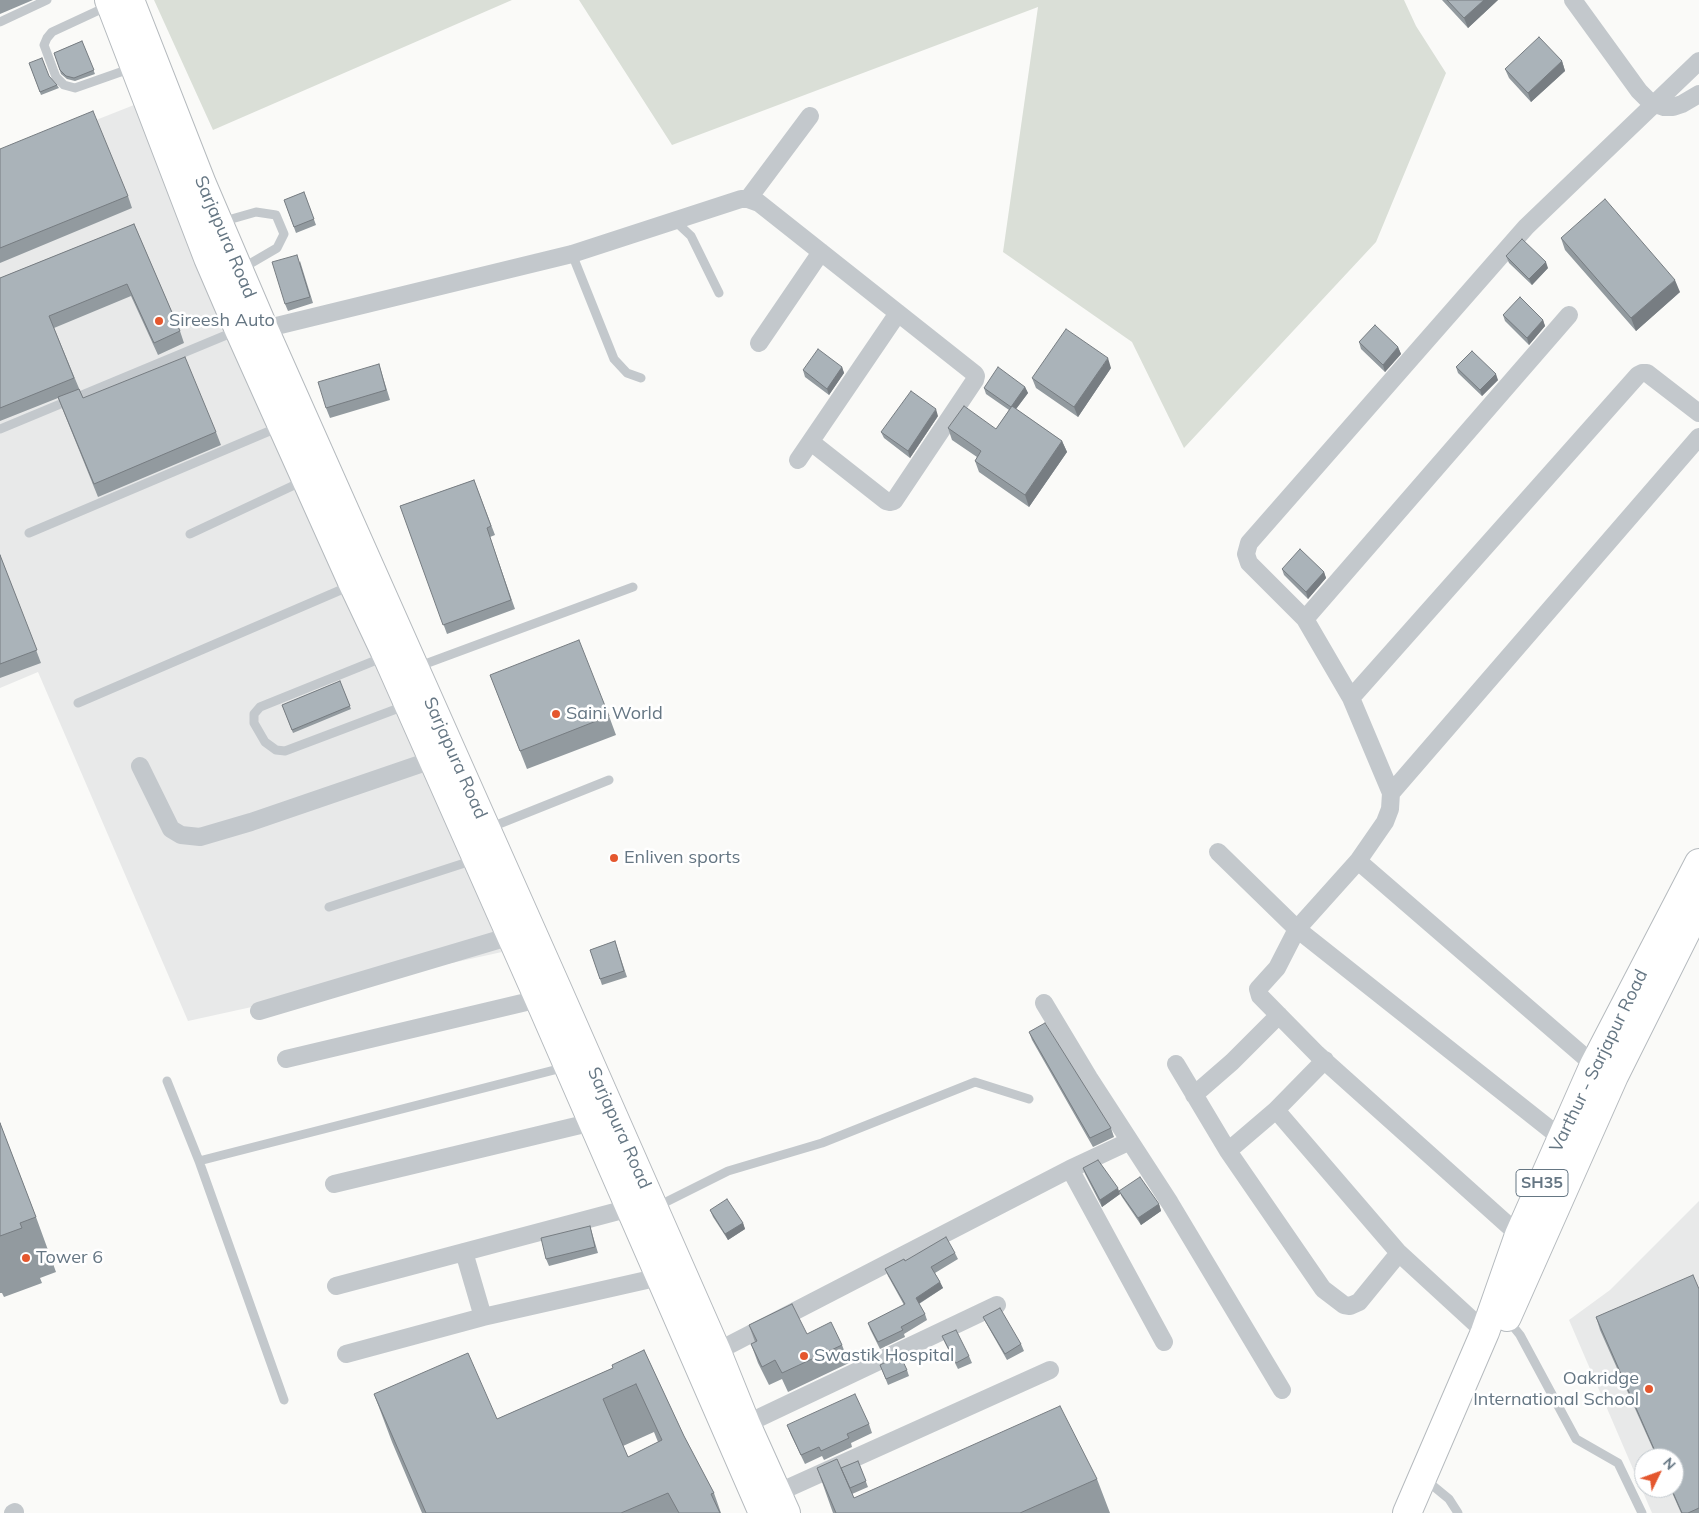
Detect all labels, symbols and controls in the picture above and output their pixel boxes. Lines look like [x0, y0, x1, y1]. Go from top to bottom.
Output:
street label: Sarjapura Road [189, 173, 261, 301]
place label: Sireesh Auto [169, 310, 275, 332]
marker: Sireesh Auto [153, 315, 165, 327]
street label: Sarjapura Road [419, 694, 491, 822]
place label: Saini World [566, 703, 663, 725]
marker: Saini World [550, 708, 562, 720]
place label: Enliven sports [624, 847, 740, 869]
marker: Enliven sports [608, 852, 620, 864]
street label: Varthur - Sarjapur Road [1545, 966, 1653, 1156]
street label: Sarjapura Road [583, 1064, 655, 1192]
road number: SH35 [1516, 1170, 1568, 1196]
place label: Tower 6 [36, 1247, 103, 1269]
marker: Tower 6 [20, 1252, 32, 1264]
place label: Swastik Hospital [814, 1345, 954, 1367]
marker: Swastik Hospital [798, 1350, 810, 1362]
place label: Oakridge International School [1473, 1368, 1639, 1410]
marker: Oakridge International School [1643, 1383, 1655, 1395]
north arrow [1634, 1448, 1684, 1498]
text: N [1659, 1454, 1680, 1474]

